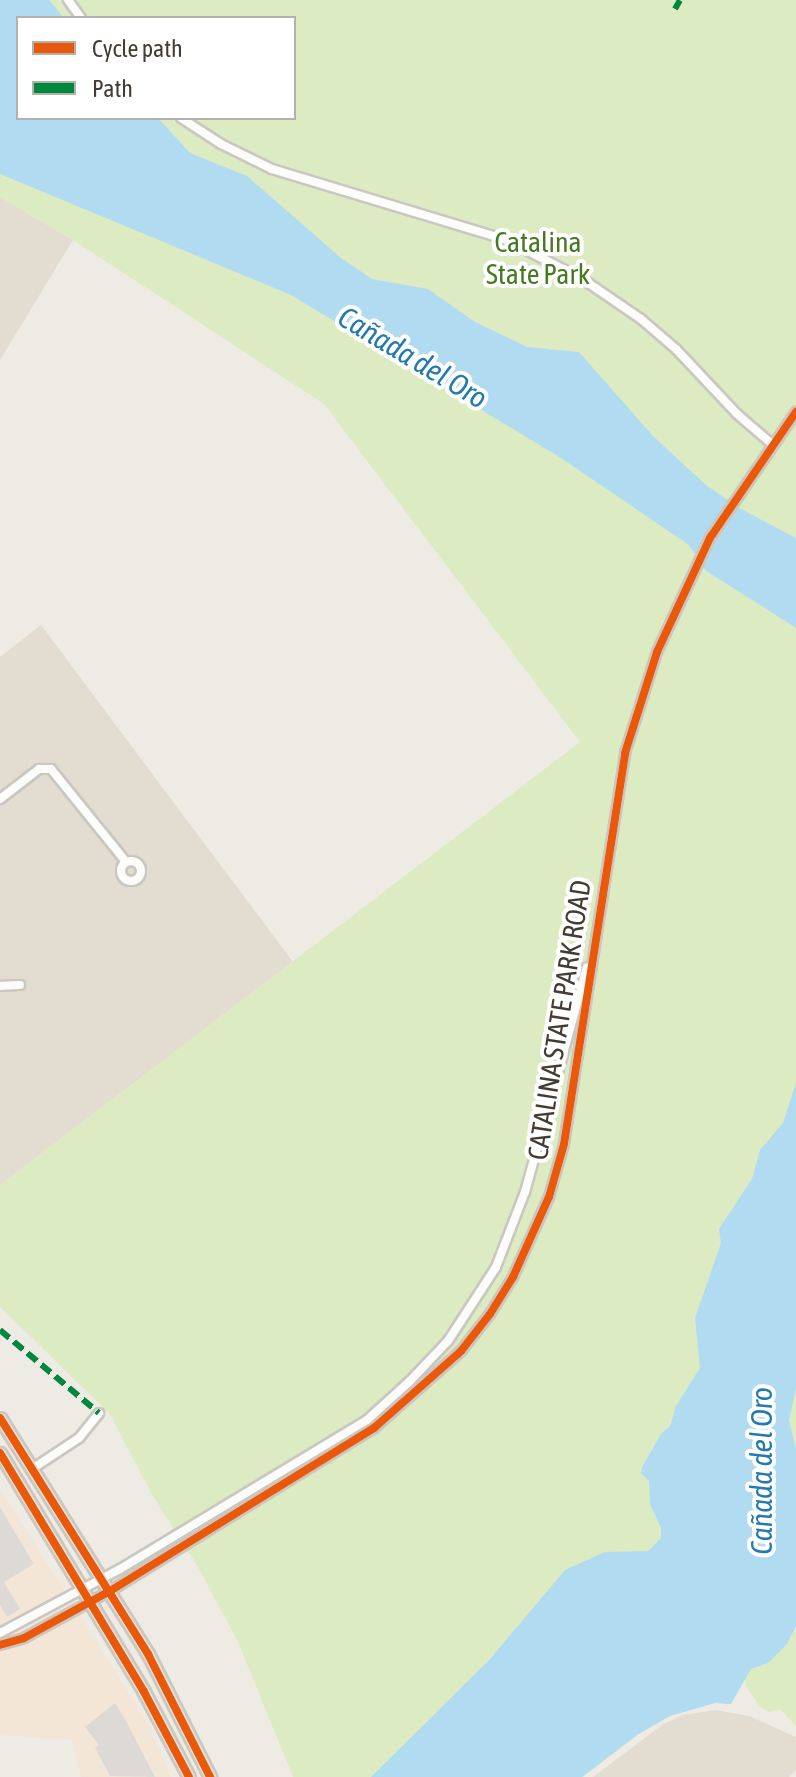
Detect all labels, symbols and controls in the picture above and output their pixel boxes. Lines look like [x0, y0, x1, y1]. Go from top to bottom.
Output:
legend [16, 16, 296, 120]
text: Cycle path [92, 35, 183, 62]
text: Path [92, 75, 133, 102]
park label: Catalina State Park [486, 225, 590, 291]
water label: Cañada del Oro [332, 298, 494, 416]
street label: CATALINA STATE PARK ROAD [520, 878, 598, 1162]
water label: Cañada del Oro [743, 1387, 779, 1555]

